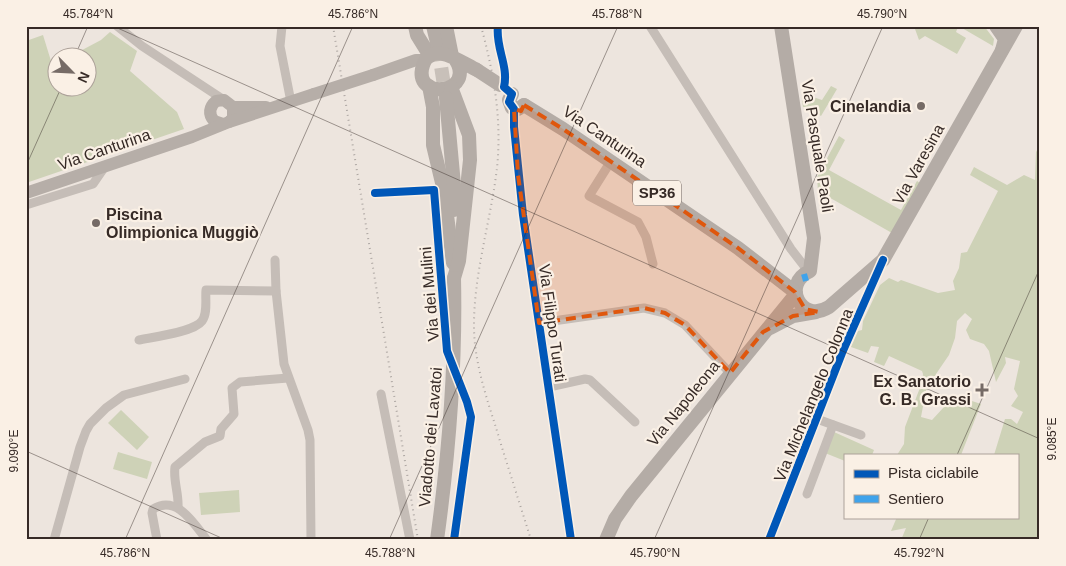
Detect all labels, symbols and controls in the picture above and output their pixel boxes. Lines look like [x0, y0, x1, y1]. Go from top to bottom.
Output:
text: 45.784°N [63, 7, 113, 21]
text: 45.786°N [328, 7, 378, 21]
text: 45.788°N [592, 7, 642, 21]
text: 45.790°N [857, 7, 907, 21]
north arrow [48, 48, 98, 98]
text: N [75, 69, 93, 85]
street label: Via Pasquale Paoli [799, 79, 836, 214]
place label: Cinelandia [830, 98, 911, 115]
marker: Cinelandia [915, 100, 927, 112]
street label: Via Canturina [560, 102, 650, 171]
street label: Via Varesina [889, 121, 948, 207]
street label: Via Canturina [56, 126, 153, 173]
road number: SP36 [633, 180, 681, 206]
place label: Piscina Olimpionica Muggiò [106, 206, 259, 241]
marker: Piscina Olimpionica Muggiò [90, 217, 102, 229]
street label: Via dei Mulini [417, 246, 442, 342]
street label: Via Filippo Turati [536, 263, 569, 383]
street label: Via Michelangelo Colonna [771, 306, 856, 484]
street label: Via Napoleona [644, 357, 723, 449]
street label: Viadotto dei Lavatoi [416, 366, 445, 508]
place label: Ex Sanatorio G. B. Grassi [873, 373, 971, 408]
marker: Ex Sanatorio G. B. Grassi [975, 383, 989, 397]
text: 9.085°E [1045, 418, 1059, 460]
text: 9.090°E [7, 430, 21, 472]
legend [844, 454, 1018, 518]
text: Pista ciclabile [888, 464, 979, 481]
text: Sentiero [888, 490, 944, 507]
text: 45.786°N [100, 546, 150, 560]
text: 45.788°N [365, 546, 415, 560]
text: 45.790°N [630, 546, 680, 560]
text: 45.792°N [894, 546, 944, 560]

